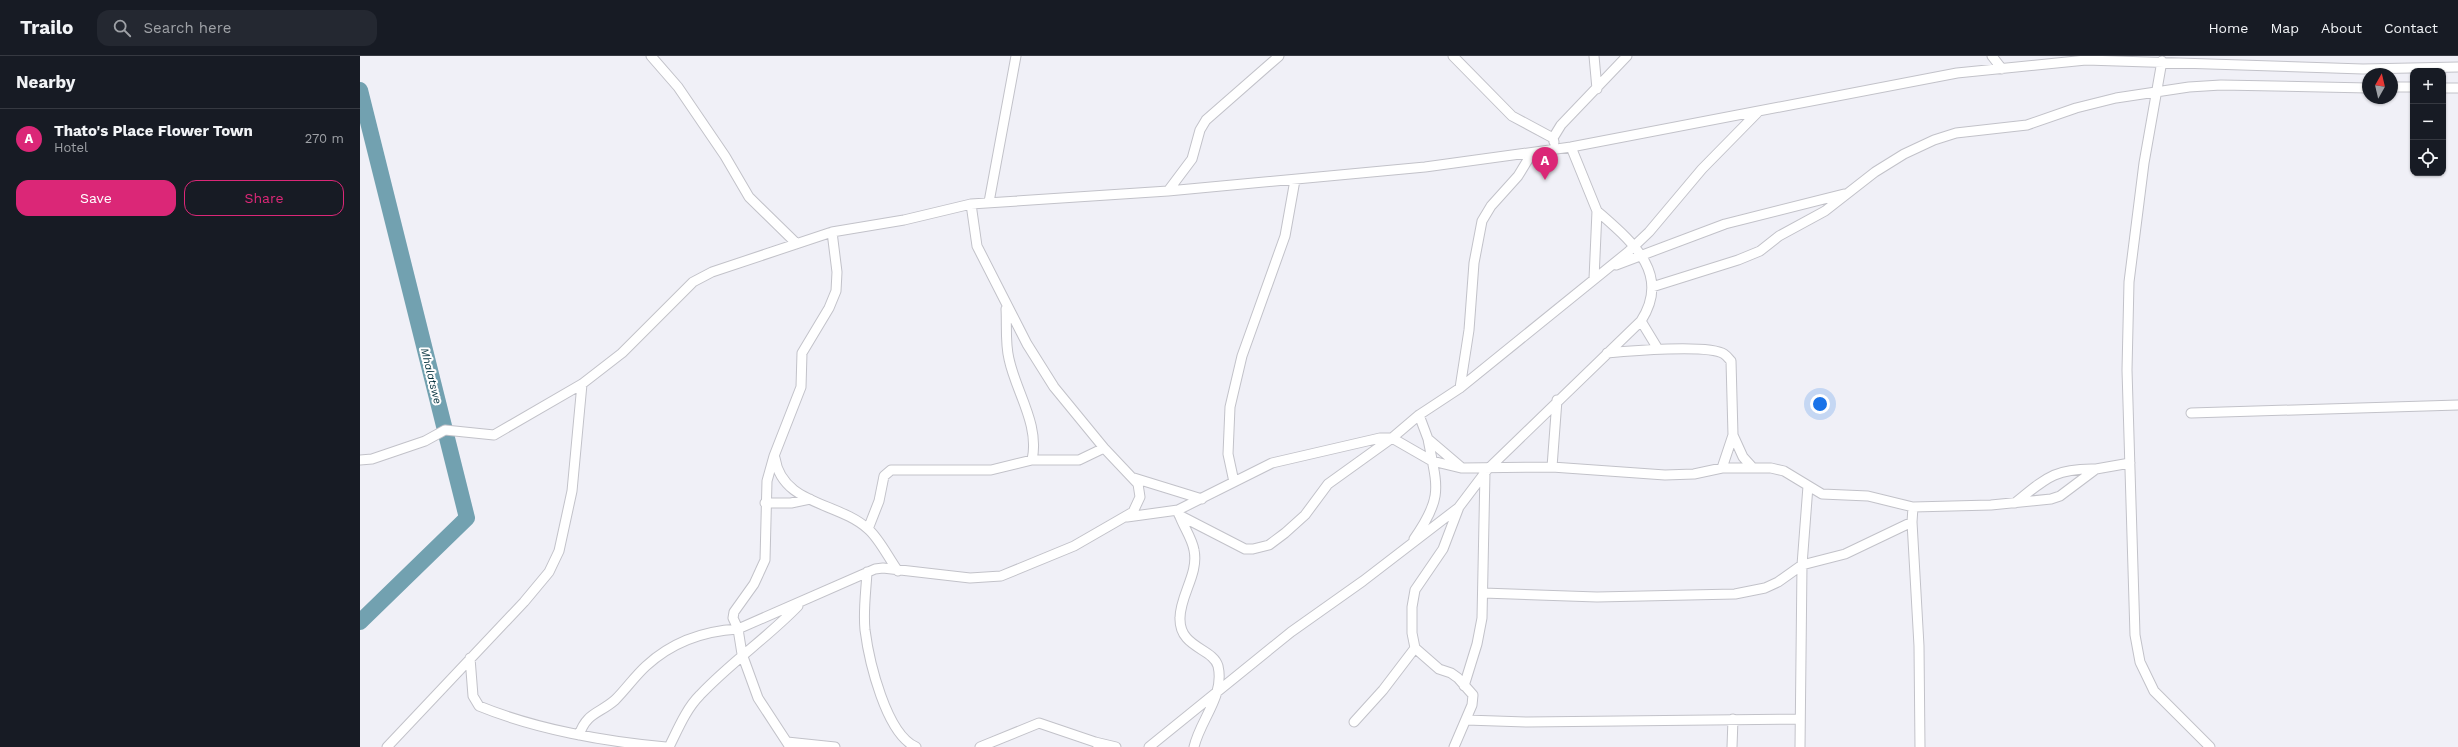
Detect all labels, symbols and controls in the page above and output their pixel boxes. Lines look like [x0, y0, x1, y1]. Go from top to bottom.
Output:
search box [97, 10, 377, 46]
text: Trailo [20, 16, 73, 39]
icon: search [111, 17, 133, 39]
text: Search here [143, 19, 231, 37]
text: Home [2208, 20, 2248, 36]
text: Map [2270, 20, 2299, 36]
text: About [2321, 20, 2362, 36]
text: Contact [2384, 20, 2438, 36]
north arrow [2362, 68, 2398, 104]
map controls [2410, 68, 2446, 176]
button: + [2410, 68, 2446, 104]
text: Nearby [16, 72, 75, 92]
button: − [2410, 104, 2446, 140]
text: Thato's Place Flower Town [54, 122, 253, 140]
text: A [25, 131, 33, 146]
text: 270 m [305, 131, 344, 146]
text: Hotel [54, 140, 88, 155]
button: locate [2410, 140, 2446, 176]
pin: A [1532, 147, 1558, 180]
button: Save [16, 180, 176, 216]
button: Share [184, 180, 344, 216]
water label: Mhalatswe [418, 347, 444, 405]
your location [1810, 394, 1830, 414]

